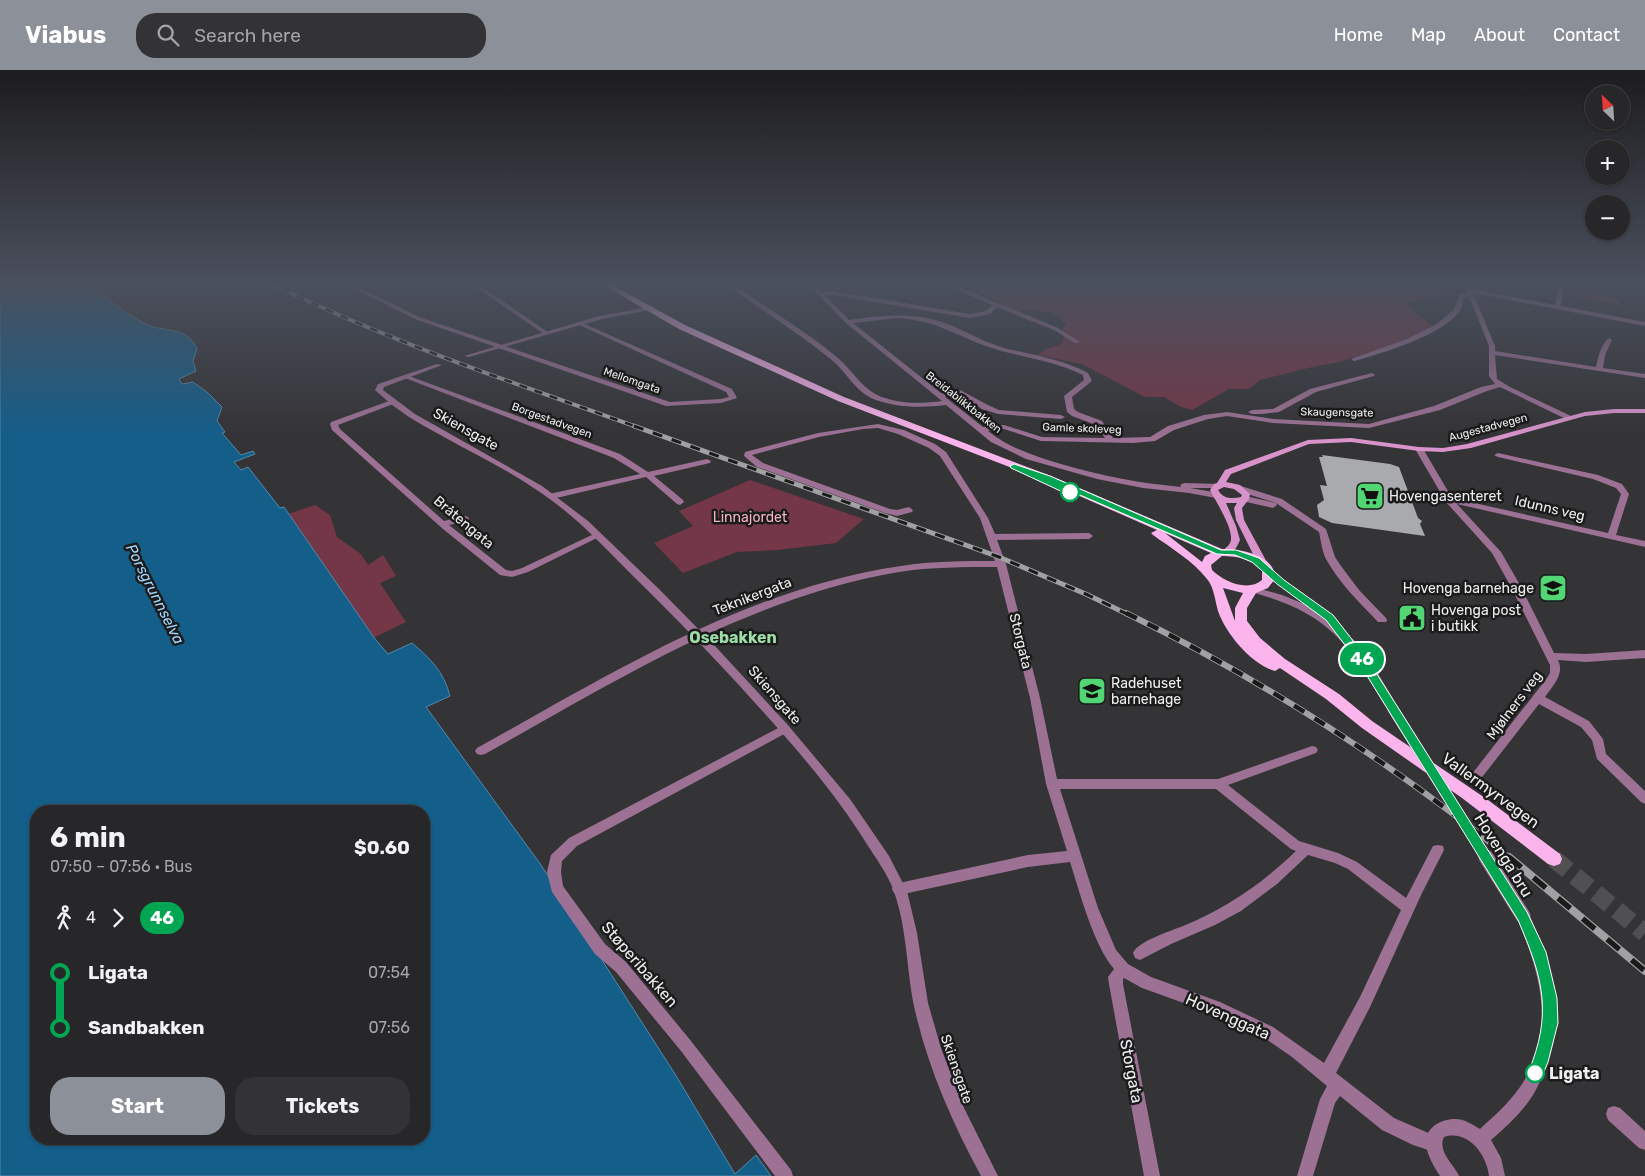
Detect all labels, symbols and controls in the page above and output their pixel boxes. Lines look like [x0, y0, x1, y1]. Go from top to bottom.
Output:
search box [136, 13, 486, 58]
text: Viabus [25, 21, 106, 49]
icon: search [154, 21, 182, 49]
text: Search here [194, 24, 301, 47]
text: Home [1334, 24, 1383, 46]
text: Map [1411, 24, 1446, 46]
text: About [1474, 24, 1525, 46]
text: Contact [1553, 24, 1620, 46]
north arrow [1585, 85, 1630, 130]
map controls [1585, 85, 1630, 240]
button: + [1585, 140, 1630, 185]
button: − [1585, 195, 1630, 240]
street label: Mellomgata [602, 365, 662, 396]
street label: Breidablikkbakken [923, 369, 1004, 436]
street label: Borgestadvegen [510, 400, 594, 441]
street label: Skiensgate [430, 405, 502, 454]
street label: Skaugensgate [1300, 405, 1374, 420]
street label: Augestadvegen [1448, 411, 1529, 444]
street label: Gamle skoleveg [1042, 421, 1122, 436]
supermarket icon: Hovengasenteret [1355, 481, 1385, 511]
unlabelled marker [1060, 482, 1080, 502]
place label: Hovengasenteret [1389, 488, 1502, 505]
street label: Bråtengata [430, 492, 497, 552]
street label: Idunns veg [1513, 492, 1587, 525]
park label: Linnajordet [713, 509, 788, 526]
water label: Porsgrunnselva [122, 541, 188, 647]
school or university icon: Hovenga barnehage [1538, 573, 1568, 603]
street label: Teknikergata [710, 574, 794, 619]
place label: Hovenga barnehage [1403, 580, 1534, 597]
place label: Hovenga post i butikk [1431, 602, 1522, 635]
public building icon: Hovenga post i butikk [1397, 603, 1427, 633]
street label: Storgata [1005, 612, 1036, 671]
district label: Osebakken [689, 628, 777, 647]
line badge: 46 [1340, 643, 1384, 675]
text: 46 [1350, 648, 1374, 670]
street label: Skiensgate [745, 663, 805, 728]
street label: Mjølners veg [1483, 668, 1546, 743]
place label: Radehuset barnehage [1111, 675, 1182, 708]
school or university icon: Radehuset barnehage [1077, 676, 1107, 706]
street label: Vallermyrvegen [1438, 749, 1543, 832]
street label: Hovenga bru [1470, 810, 1537, 901]
text: 6 min [50, 821, 126, 854]
text: $0.60 [354, 836, 410, 859]
text: 07:50 – 07:56 · Bus [50, 857, 192, 876]
icon: walk [50, 904, 78, 932]
icon: forward [104, 904, 132, 932]
text: 46 [150, 907, 174, 929]
text: 4 [86, 908, 96, 927]
street label: Støperibakken [597, 918, 682, 1011]
text: Ligata [88, 961, 148, 984]
text: 07:54 [368, 963, 410, 982]
street label: Hovenggata [1183, 989, 1273, 1044]
text: Sandbakken [88, 1016, 205, 1039]
text: 07:56 [368, 1018, 410, 1037]
street label: Skiensgate [937, 1032, 976, 1106]
street label: Storgata [1116, 1038, 1147, 1105]
marker: Ligata [1525, 1063, 1545, 1083]
place label: Ligata [1549, 1064, 1600, 1083]
button: Start [50, 1077, 225, 1135]
button: Tickets [235, 1077, 410, 1135]

